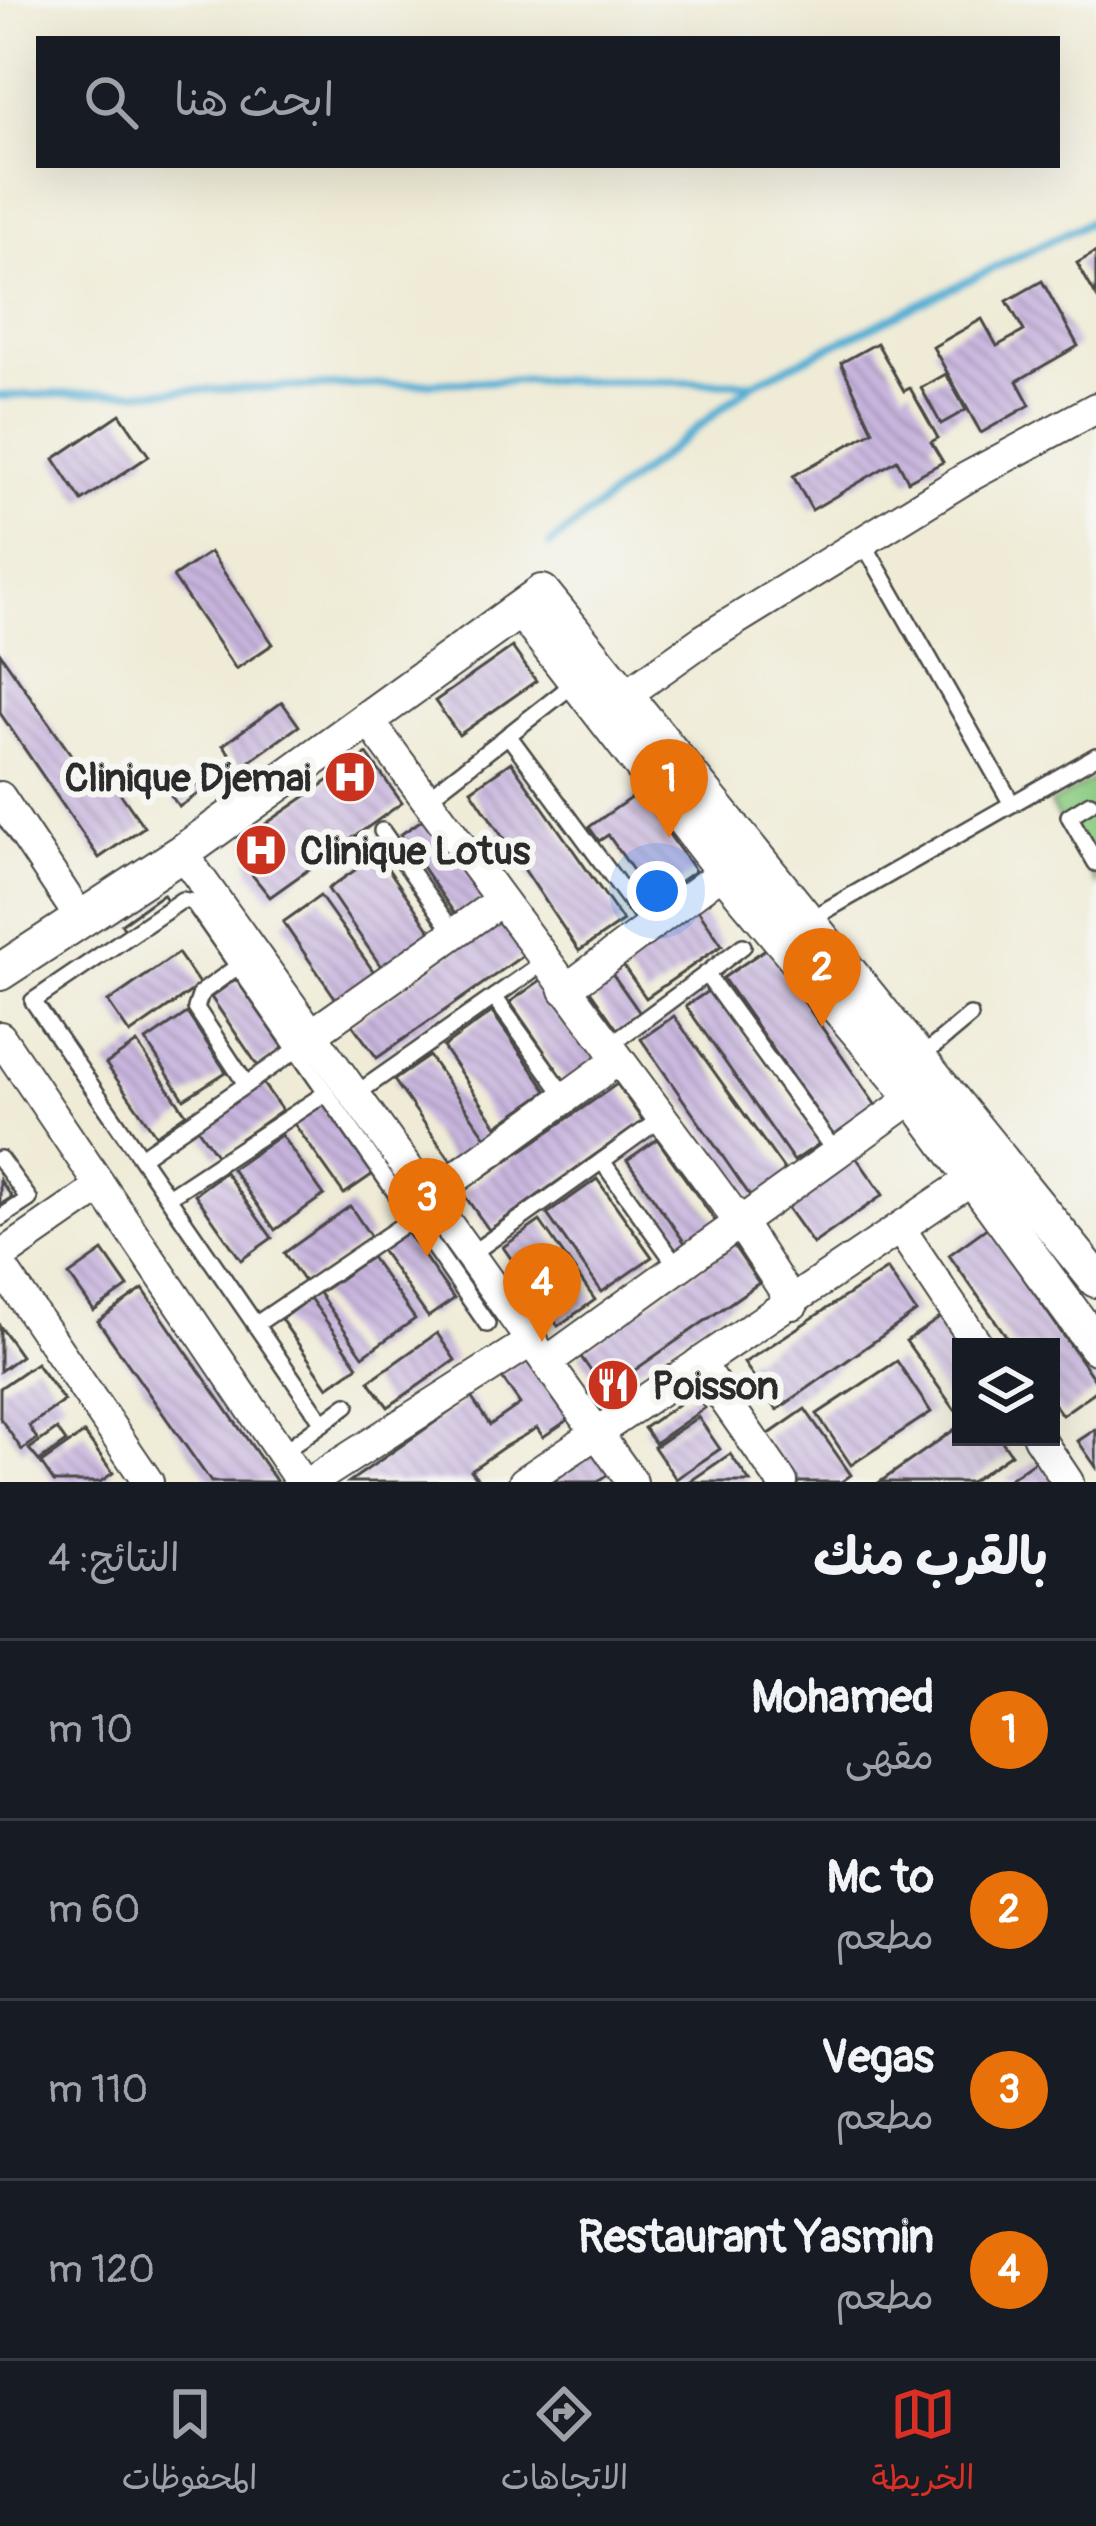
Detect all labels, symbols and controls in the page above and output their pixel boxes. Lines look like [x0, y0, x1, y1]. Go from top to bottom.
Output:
search box [36, 36, 1060, 168]
icon: search [78, 69, 144, 135]
text: ابحث هنا [174, 73, 334, 129]
pin: 1 [630, 739, 708, 838]
hospital icon: Clinique Djemai [322, 749, 378, 805]
place label: Clinique Djemai [65, 754, 311, 803]
hospital icon: Clinique Lotus [233, 822, 289, 878]
place label: Clinique Lotus [300, 827, 531, 876]
your location [627, 861, 687, 921]
pin: 2 [783, 928, 861, 1027]
pin: 3 [388, 1158, 466, 1257]
pin: 4 [503, 1243, 581, 1342]
map controls [952, 1338, 1060, 1446]
button: layers [952, 1338, 1060, 1446]
restaurant icon: Poisson [585, 1357, 641, 1413]
place label: Poisson [652, 1362, 779, 1411]
text: بالقرب منك [813, 1526, 1048, 1590]
text: النتائج: 4 [48, 1534, 179, 1583]
text: Mohamed [751, 1670, 934, 1726]
text: 10 m [48, 1705, 133, 1754]
text: 1 [1001, 1705, 1017, 1754]
text: مقهى [845, 1732, 934, 1781]
text: Mc to [827, 1850, 934, 1906]
text: 60 m [48, 1885, 140, 1934]
text: 2 [998, 1885, 1020, 1934]
text: مطعم [835, 1912, 934, 1961]
text: Vegas [821, 2030, 934, 2086]
text: 110 m [48, 2065, 148, 2114]
text: 3 [998, 2065, 1020, 2114]
text: مطعم [835, 2092, 934, 2141]
text: Restaurant Yasmin [578, 2210, 934, 2266]
text: 120 m [48, 2245, 155, 2294]
text: 4 [998, 2245, 1020, 2294]
text: مطعم [835, 2272, 934, 2321]
tab: المحفوظات [122, 2381, 258, 2507]
tab: الاتجاهات [501, 2381, 628, 2507]
tab: الخريطة [871, 2381, 974, 2507]

